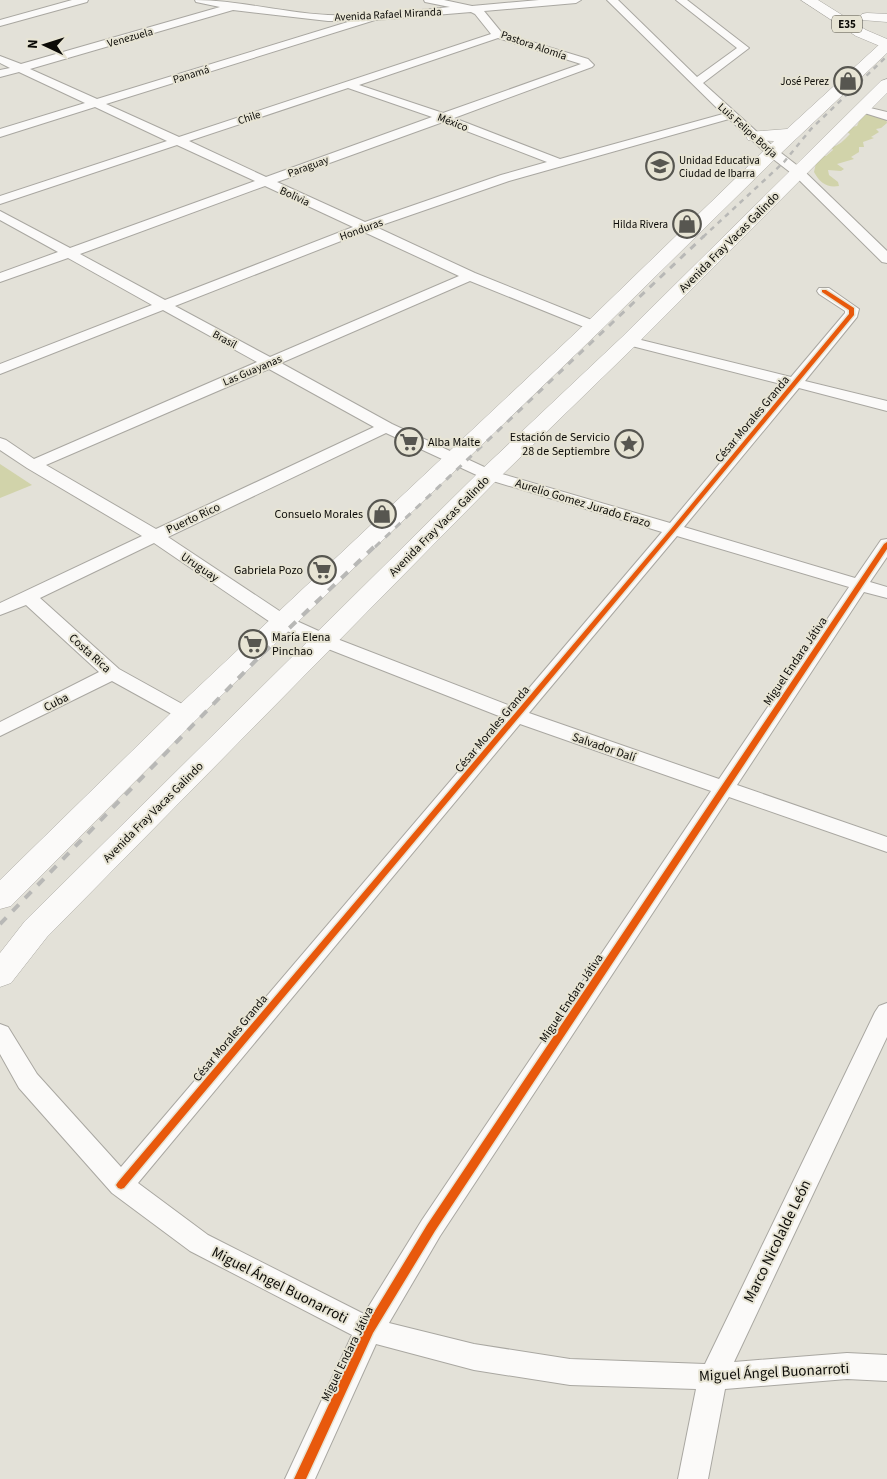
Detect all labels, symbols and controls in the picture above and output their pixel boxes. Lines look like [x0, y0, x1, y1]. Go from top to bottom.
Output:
street label: Avenida Rafael Miranda [334, 4, 442, 25]
road number: E35 [832, 15, 862, 32]
north arrow [20, 20, 70, 70]
street label: Venezuela [106, 24, 155, 51]
street label: Pastora Alomía [499, 27, 569, 64]
text: N [23, 39, 43, 50]
street label: Panamá [171, 62, 211, 87]
shop icon: José Perez [833, 66, 863, 96]
place label: José Perez [780, 74, 829, 89]
street label: Luis Felipe Borja [715, 100, 781, 161]
street label: Chile [236, 107, 263, 128]
street label: México [435, 110, 470, 135]
school or university icon: Unidad Educativa Ciudad de Ibarra [645, 151, 675, 181]
street label: Paraguay [286, 152, 331, 181]
place label: Unidad Educativa Ciudad de Ibarra [679, 153, 760, 181]
street label: Bolivia [277, 183, 312, 210]
street label: Avenida Fray Vacas Galindo [675, 188, 784, 297]
shop icon: Hilda Rivera [672, 209, 702, 239]
street label: Honduras [337, 215, 385, 244]
place label: Hilda Rivera [613, 217, 668, 232]
street label: Brasil [210, 327, 240, 352]
street label: Las Guayanas [220, 351, 284, 390]
street label: César Morales Granda [711, 372, 794, 466]
supermarket icon: Alba Malte [394, 427, 424, 457]
place label: Estación de Servicio 28 de Septiembre [510, 429, 610, 460]
place icon: Estación de Servicio 28 de Septiembre [614, 429, 644, 459]
place label: Alba Malte [428, 434, 480, 451]
street label: Avenida Fray Vacas Galindo [385, 472, 494, 581]
street label: Aurelio Gomez Jurado Erazo [513, 475, 653, 532]
street label: Puerto Rico [163, 499, 223, 538]
shop icon: Consuelo Morales [367, 499, 397, 529]
place label: Consuelo Morales [274, 506, 363, 523]
street label: Uruguay [177, 548, 222, 587]
supermarket icon: Gabriela Pozo [307, 555, 337, 585]
place label: Gabriela Pozo [234, 562, 303, 579]
street label: Miguel Endara Játiva [759, 614, 831, 709]
supermarket icon: María Elena Pinchao [238, 629, 268, 659]
place label: María Elena Pinchao [272, 629, 330, 660]
street label: Costa Rica [65, 630, 115, 677]
street label: César Morales Granda [451, 682, 534, 776]
street label: Cuba [41, 689, 72, 716]
street label: Salvador Dalí [570, 729, 639, 767]
street label: Avenida Fray Vacas Galindo [99, 758, 208, 867]
street label: Miguel Endara Játiva [535, 951, 607, 1046]
street label: César Morales Granda [189, 991, 272, 1085]
street label: Marco Nicolalde León [739, 1176, 816, 1306]
street label: Miguel Ángel Buonarroti [208, 1242, 352, 1329]
street label: Miguel Endara Játiva [317, 1304, 378, 1405]
street label: Miguel Ángel Buonarroti [698, 1358, 850, 1387]

